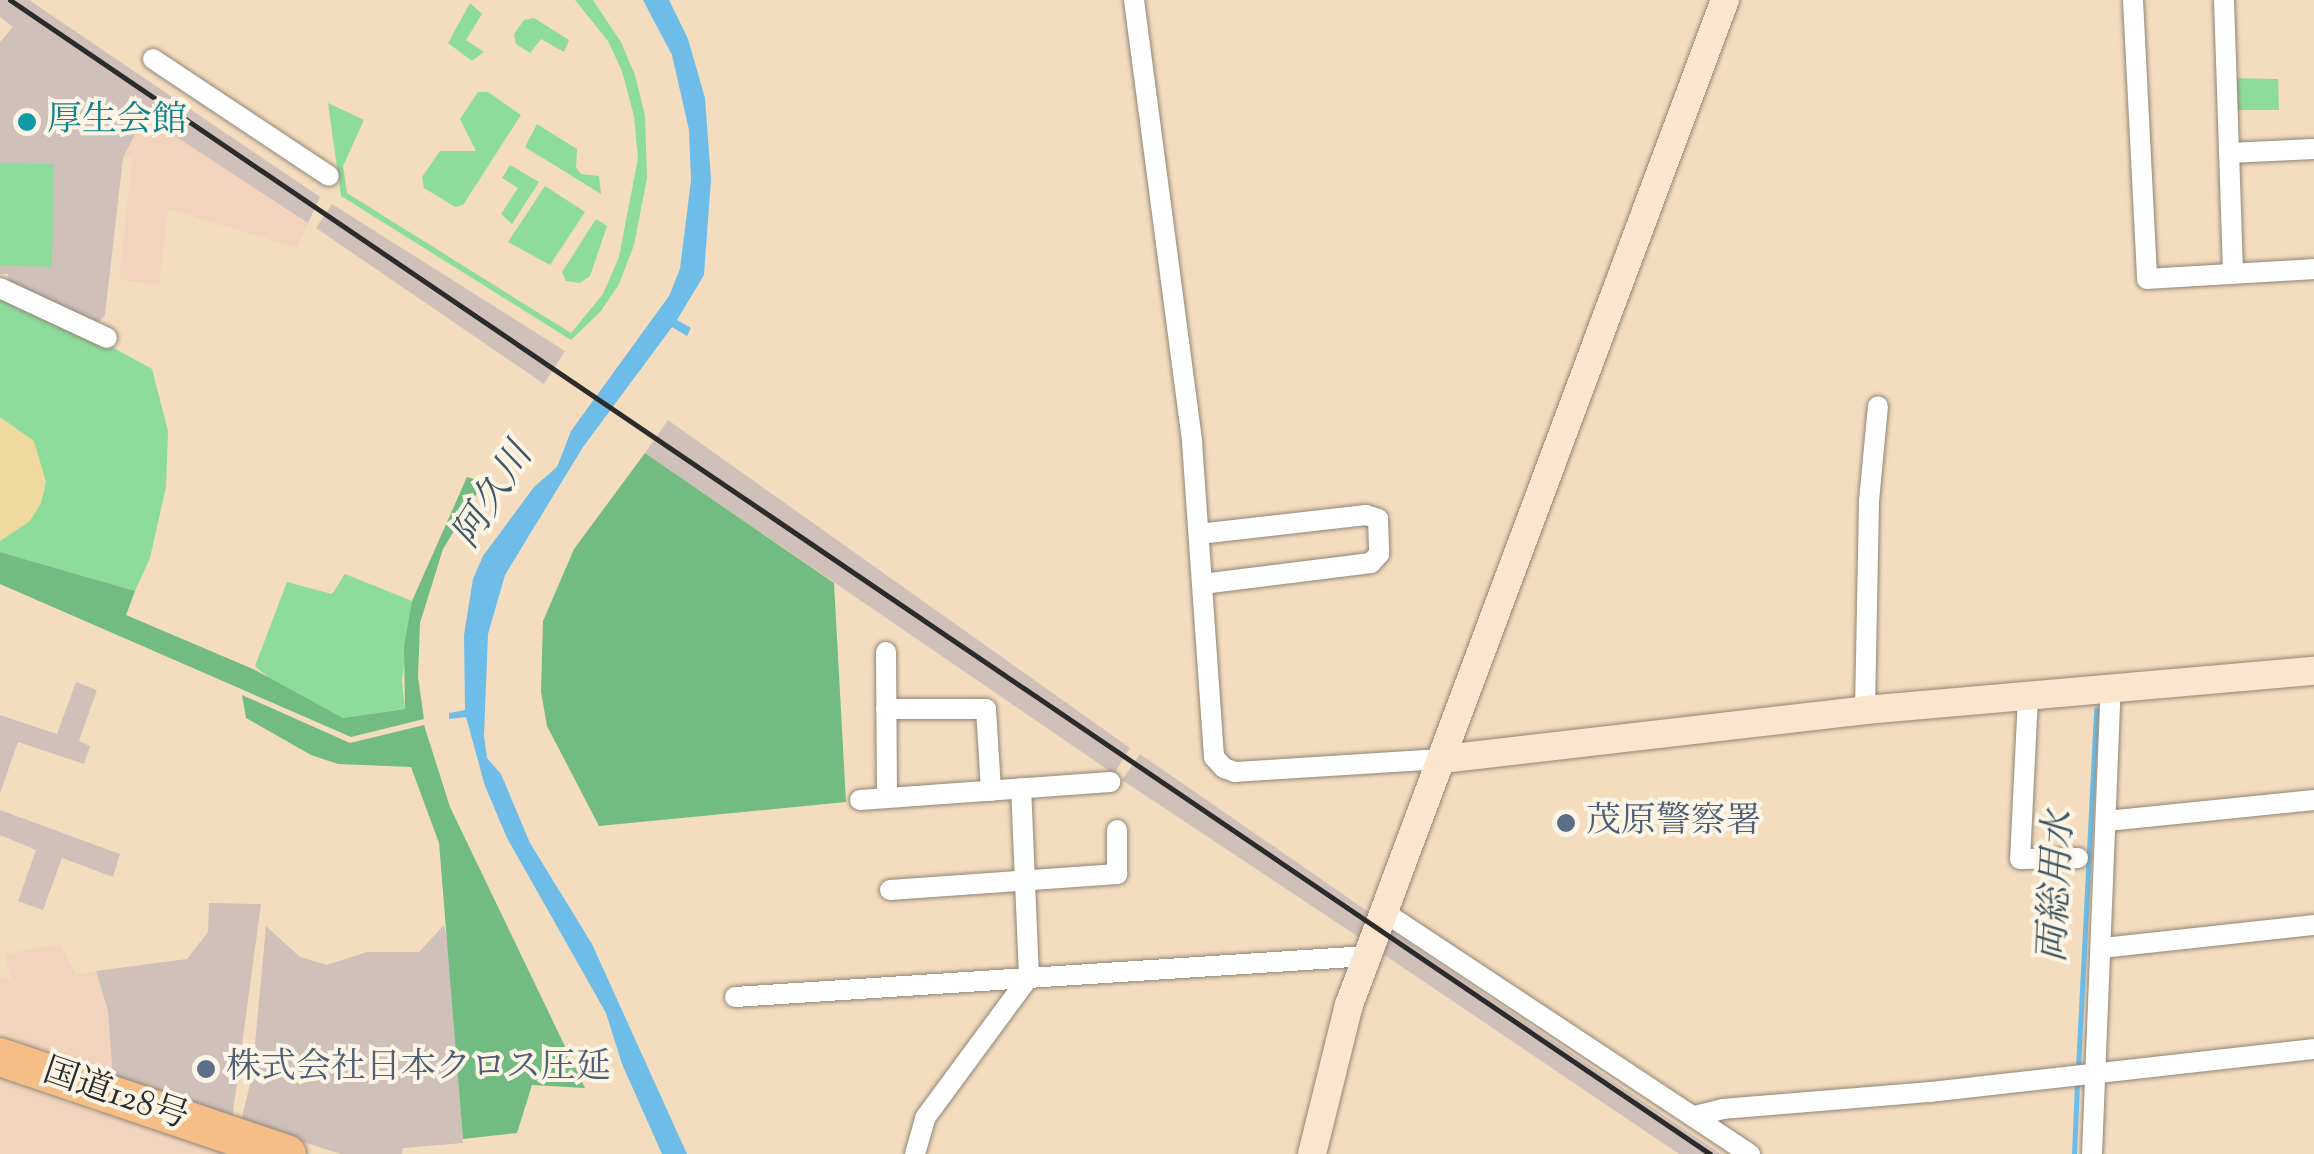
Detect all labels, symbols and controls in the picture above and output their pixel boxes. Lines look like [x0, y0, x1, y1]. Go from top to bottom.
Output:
place label: 厚生会館 [47, 101, 187, 143]
marker: 厚生会館 [16, 111, 38, 133]
water label: 阿久川 [445, 437, 545, 557]
place label: 茂原警察署 [1586, 802, 1761, 844]
water label: 両総用水 [2032, 810, 2086, 964]
marker: 茂原警察署 [1555, 812, 1577, 834]
place label: 株式会社日本クロス圧延 [226, 1048, 611, 1090]
street label: 国道128号 [37, 1052, 193, 1140]
marker: 株式会社日本クロス圧延 [195, 1058, 217, 1080]

